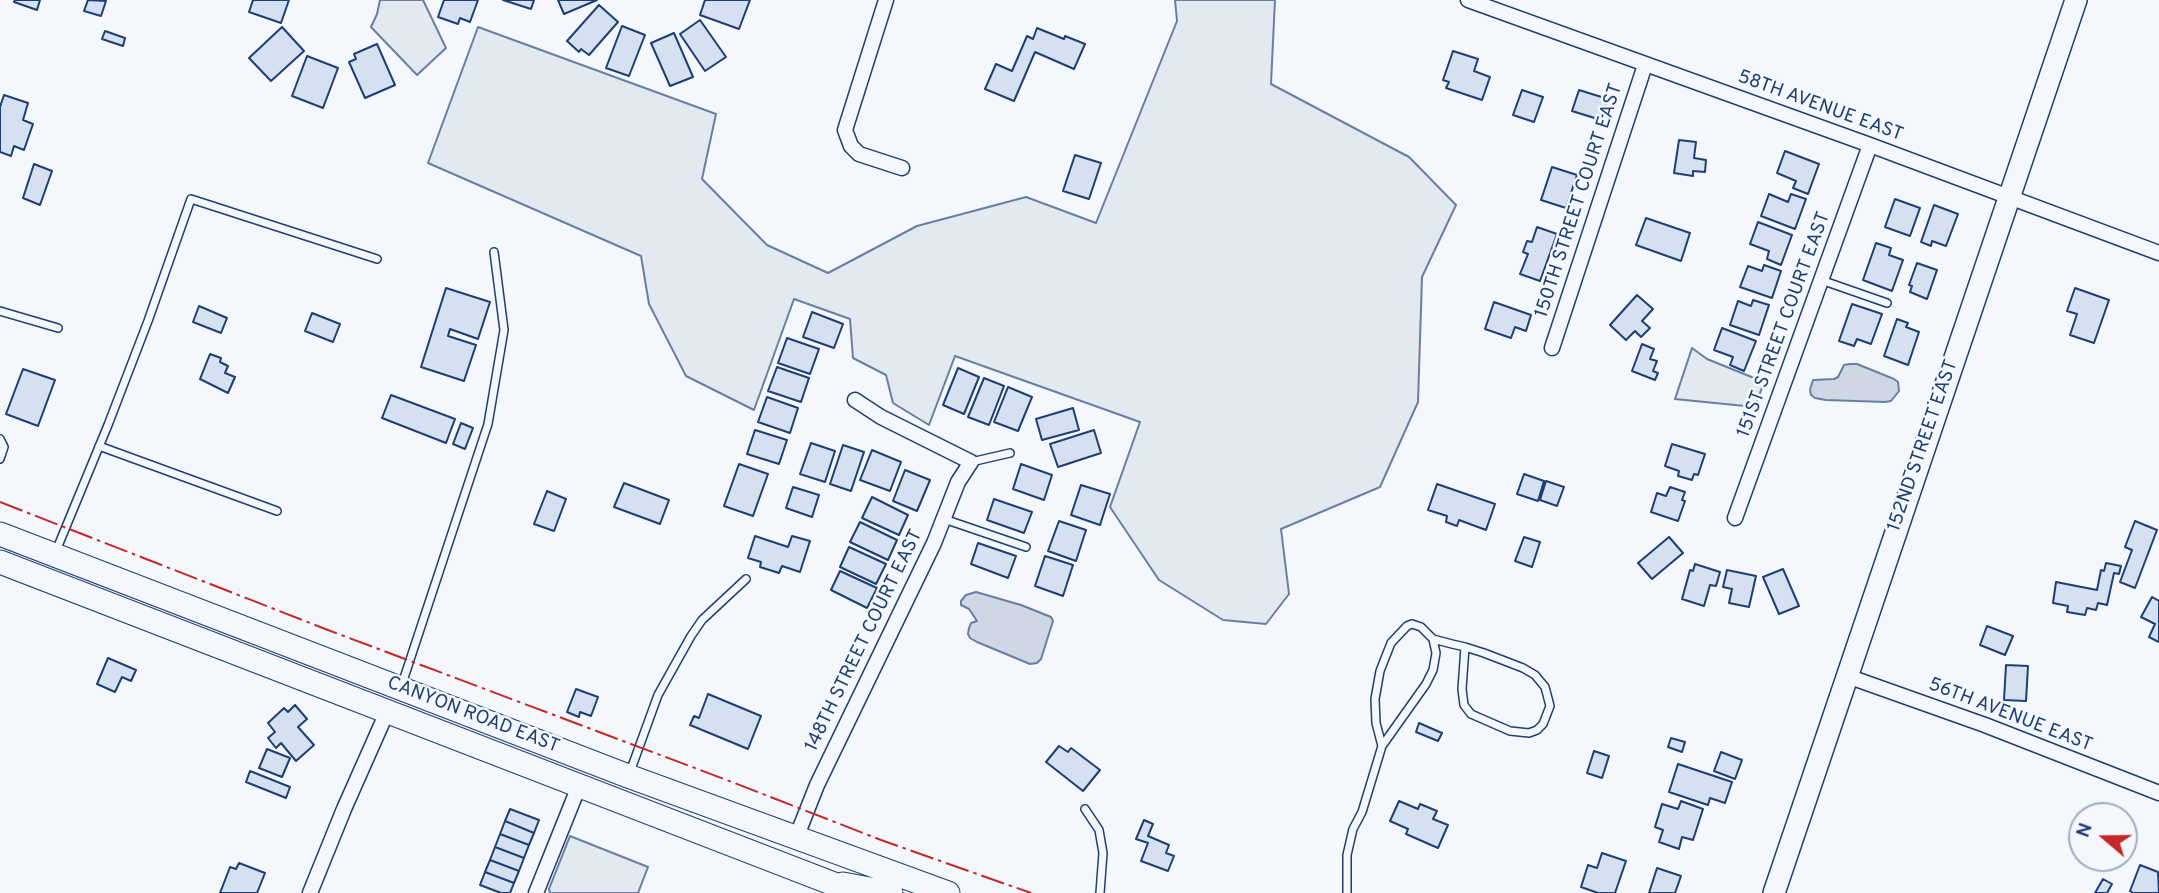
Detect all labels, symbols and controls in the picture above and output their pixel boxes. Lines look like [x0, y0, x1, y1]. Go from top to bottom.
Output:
street label: 58TH AVENUE EAST [1734, 66, 1906, 148]
street label: 150TH STREET COURT EAST [1531, 81, 1629, 321]
street label: 151ST STREET COURT EAST [1734, 209, 1836, 441]
street label: 152ND STREET EAST [1884, 357, 1964, 535]
street label: 148TH STREET COURT EAST [801, 526, 929, 756]
street label: CANYON ROAD EAST [384, 673, 562, 759]
street label: 56TH AVENUE EAST [1925, 674, 2095, 758]
north arrow [2068, 802, 2138, 872]
text: N [2072, 820, 2099, 841]

